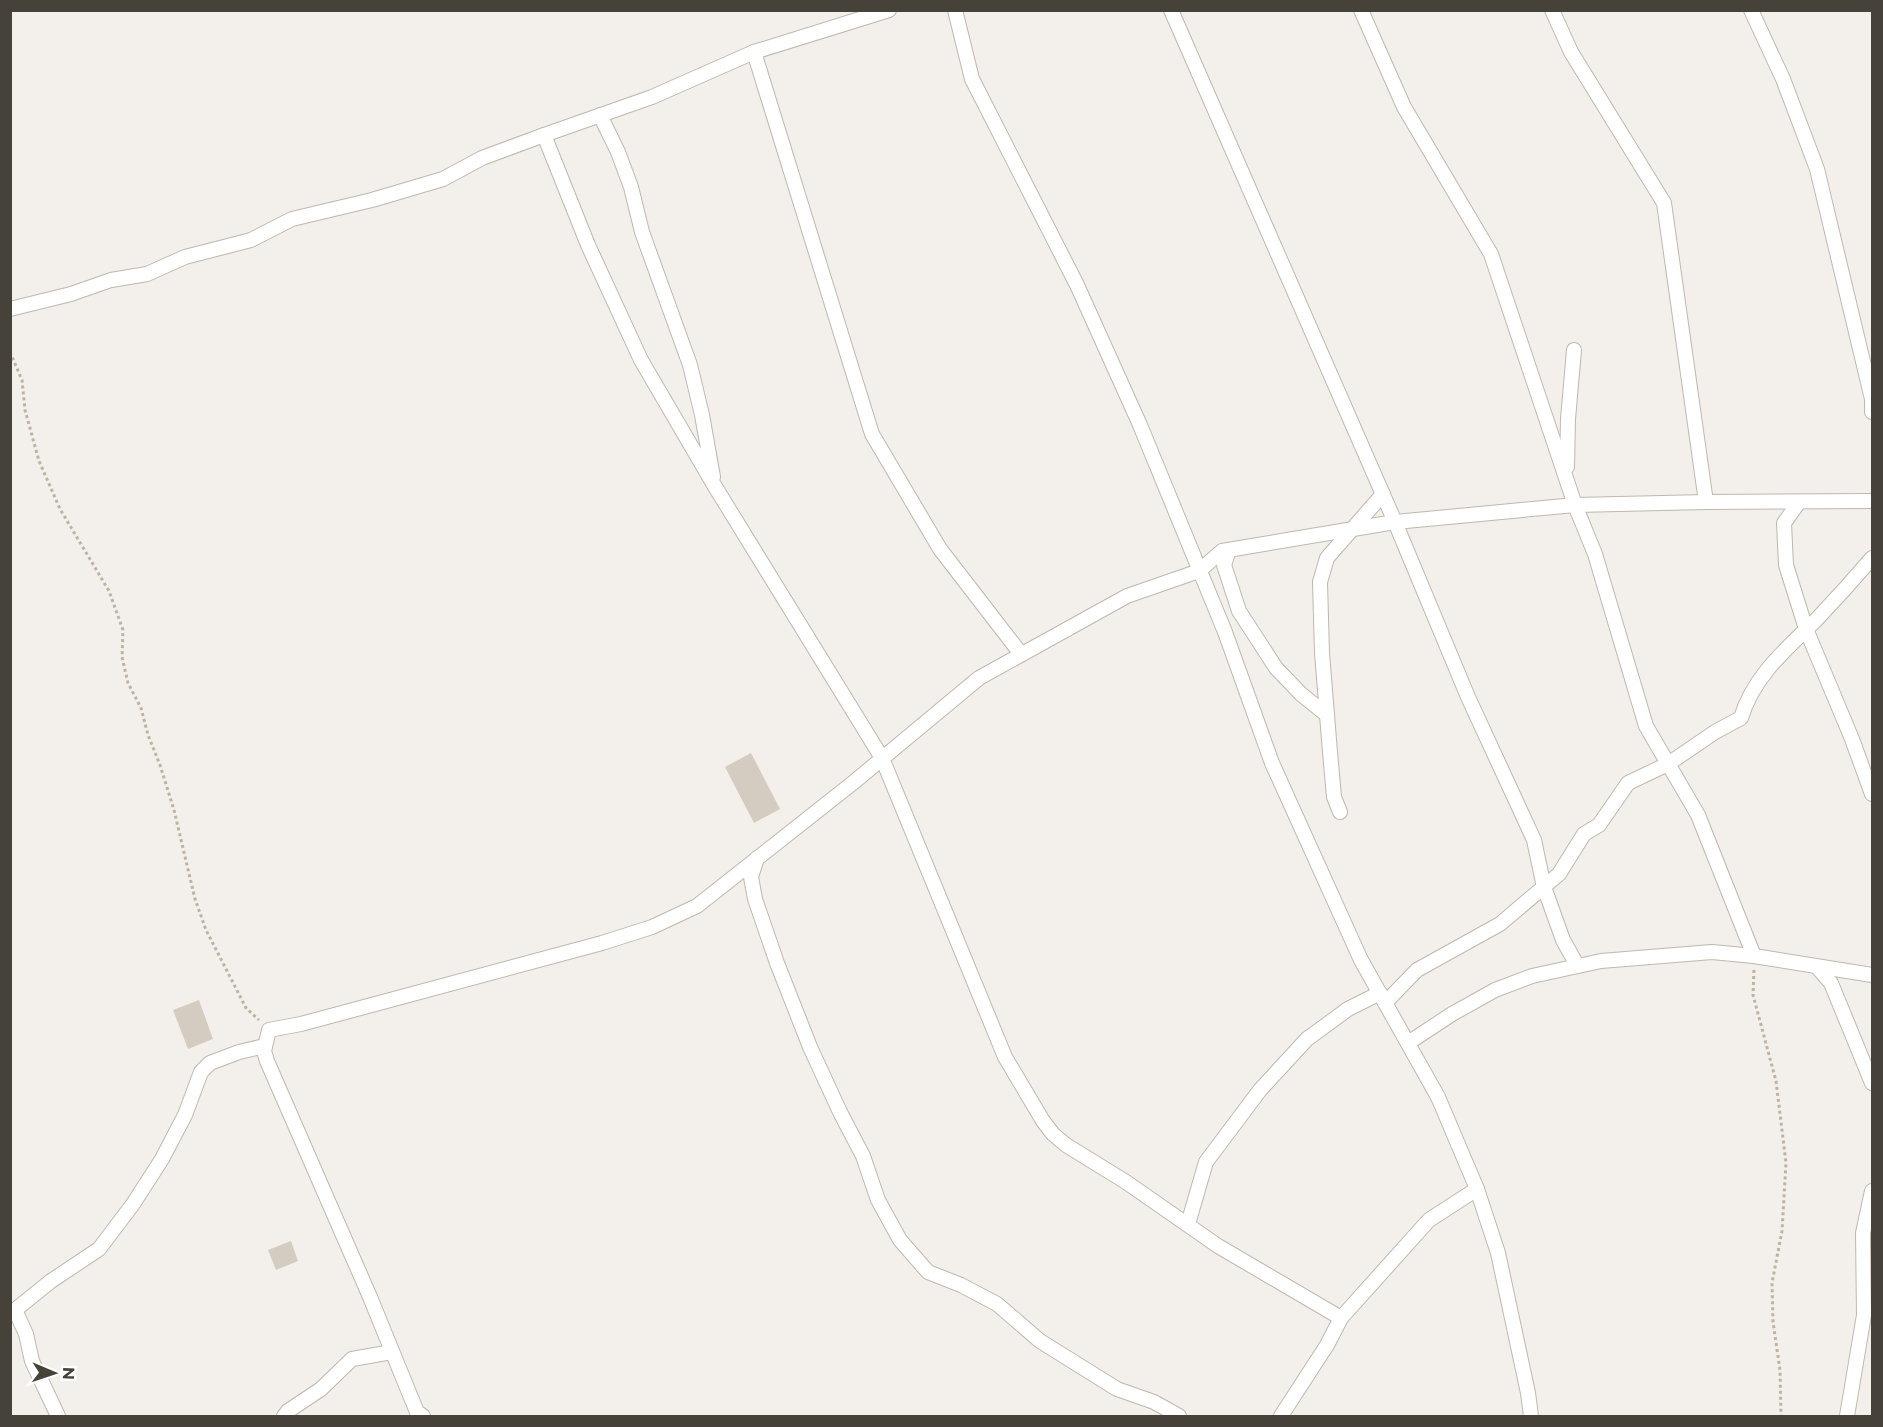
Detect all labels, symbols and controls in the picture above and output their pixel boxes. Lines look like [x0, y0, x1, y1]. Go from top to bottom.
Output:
north arrow [24, 1343, 84, 1403]
text: N [59, 1367, 78, 1380]

